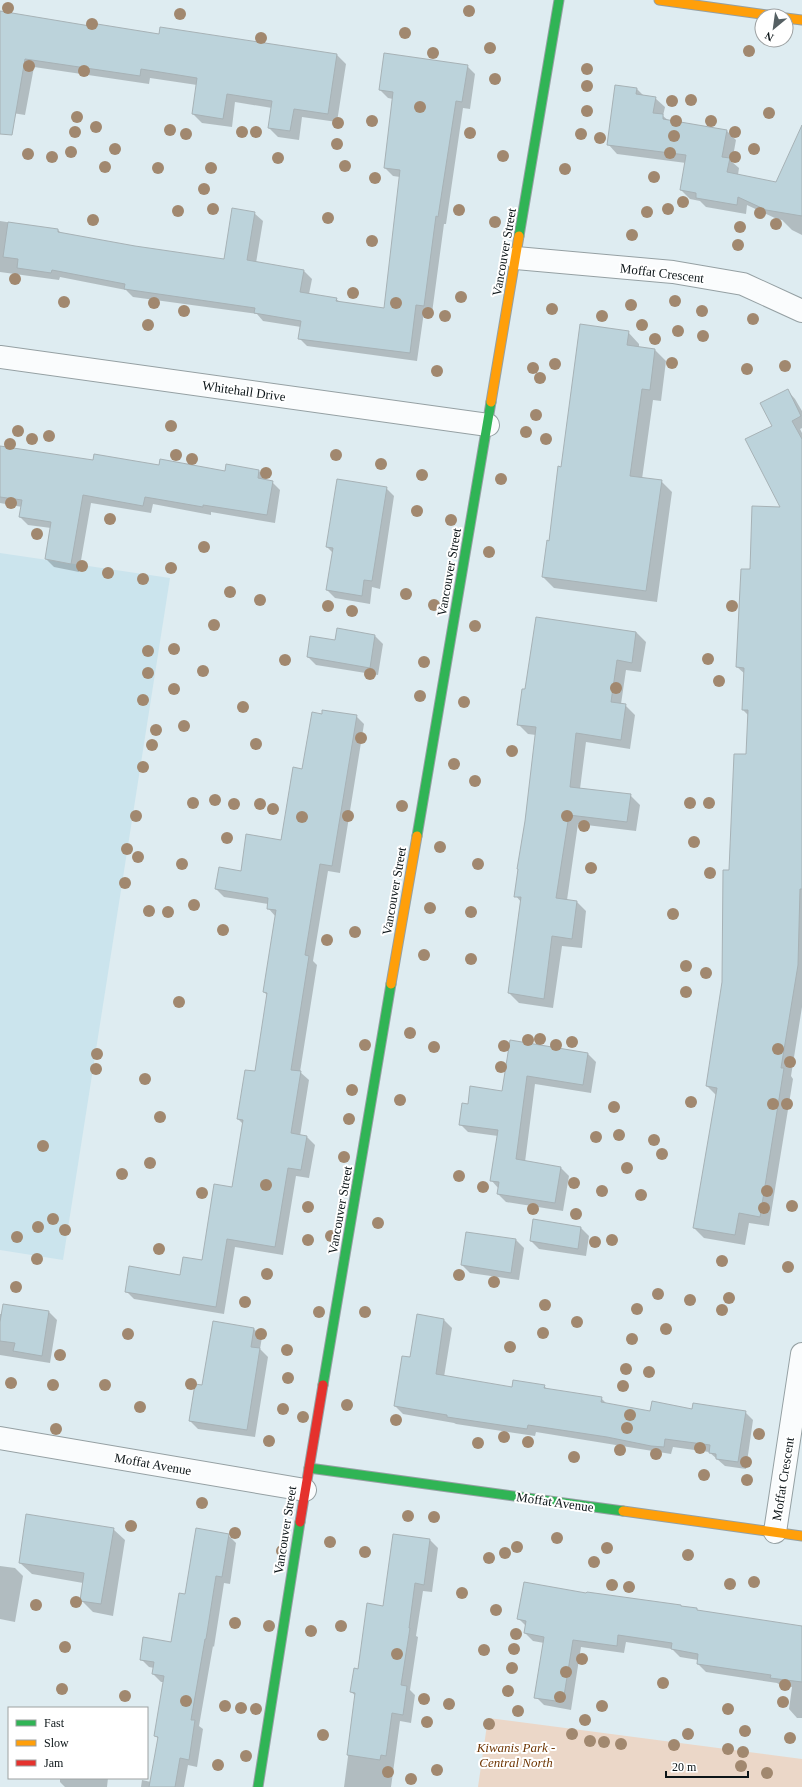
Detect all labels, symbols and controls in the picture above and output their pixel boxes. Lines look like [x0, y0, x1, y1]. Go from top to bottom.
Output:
north arrow [754, 8, 794, 48]
text: N [763, 30, 776, 44]
street label: Vancouver Street [489, 206, 519, 297]
street label: Moffat Crescent [619, 260, 705, 286]
street label: Whitehall Drive [201, 378, 287, 404]
street label: Vancouver Street [434, 526, 464, 617]
street label: Vancouver Street [379, 845, 409, 936]
street label: Vancouver Street [325, 1164, 355, 1255]
street label: Moffat Crescent [769, 1436, 797, 1522]
street label: Moffat Avenue [113, 1450, 193, 1478]
street label: Vancouver Street [271, 1484, 299, 1575]
street label: Moffat Avenue [515, 1489, 595, 1515]
legend [8, 1707, 148, 1779]
text: Fast [44, 1716, 65, 1730]
text: Slow [44, 1736, 69, 1750]
park label: Kiwanis Park - Central North [476, 1740, 555, 1770]
scale bar [666, 1753, 748, 1779]
text: Jam [44, 1756, 64, 1770]
text: 20 m [672, 1760, 697, 1774]

